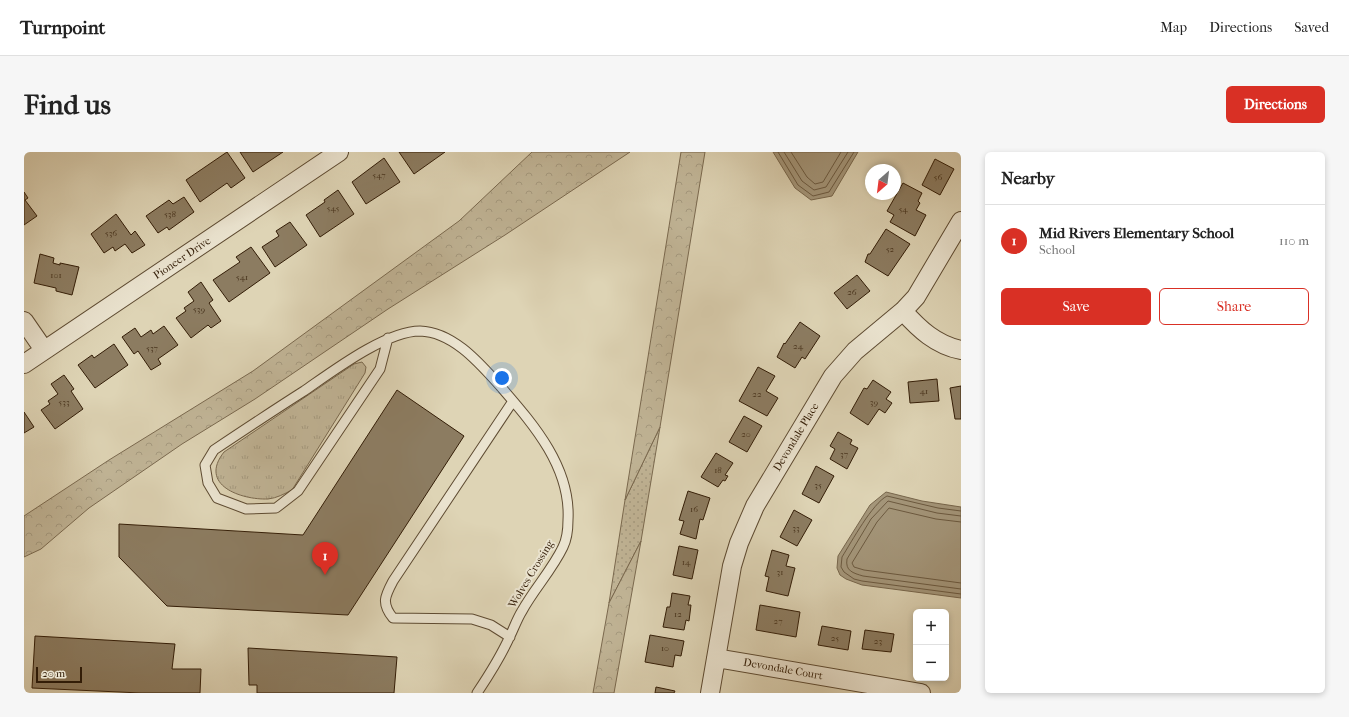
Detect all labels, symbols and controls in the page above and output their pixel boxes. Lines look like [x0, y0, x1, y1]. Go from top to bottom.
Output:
text: Turnpoint [20, 17, 105, 39]
text: Map [1160, 19, 1187, 36]
text: Directions [1209, 19, 1272, 36]
text: Saved [1294, 19, 1329, 36]
button: Directions [1226, 86, 1325, 123]
text: Find us [24, 88, 111, 121]
north arrow [865, 164, 901, 200]
text: Nearby [1001, 168, 1055, 188]
house number: 547 [372, 170, 386, 180]
house number: 56 [934, 172, 943, 182]
house number: 545 [327, 203, 340, 213]
house number: 54 [898, 204, 908, 214]
house number: 538 [164, 209, 177, 219]
text: Mid Rivers Elementary School [1039, 224, 1234, 242]
house number: 536 [105, 228, 117, 238]
text: 1 [1012, 233, 1016, 248]
text: 110 m [1279, 233, 1309, 248]
street label: Pioneer Drive [151, 234, 214, 282]
text: School [1039, 242, 1075, 257]
house number: 52 [886, 244, 895, 254]
house number: 101 [50, 270, 62, 280]
house number: 541 [236, 272, 248, 282]
house number: 26 [847, 287, 857, 297]
button: Save [1001, 288, 1151, 325]
button: Share [1159, 288, 1309, 325]
house number: 539 [193, 304, 205, 314]
house number: 24 [793, 341, 804, 351]
house number: 537 [146, 343, 159, 353]
your location [492, 368, 512, 388]
house number: 41 [920, 386, 928, 396]
house number: 22 [752, 389, 762, 399]
house number: 533 [58, 397, 70, 407]
house number: 39 [870, 397, 878, 407]
street label: Devondale Place [770, 400, 822, 474]
house number: 20 [741, 429, 751, 439]
house number: 37 [840, 449, 849, 459]
house number: 18 [714, 465, 722, 475]
house number: 35 [814, 480, 822, 490]
house number: 16 [690, 504, 698, 514]
house number: 33 [792, 523, 800, 533]
street label: Wolves Crossing [505, 538, 556, 611]
pin: 1 [312, 542, 338, 575]
house number: 14 [682, 557, 691, 567]
house number: 31 [777, 567, 783, 577]
house number: 12 [674, 609, 682, 619]
map controls [913, 609, 949, 681]
button: + [913, 609, 949, 645]
house number: 27 [774, 616, 783, 626]
house number: 25 [831, 633, 839, 643]
house number: 23 [874, 636, 882, 646]
house number: 10 [661, 643, 669, 653]
button: − [913, 645, 949, 681]
street label: Devondale Court [742, 656, 824, 682]
scale bar [36, 665, 82, 684]
text: 20 m [42, 667, 65, 680]

